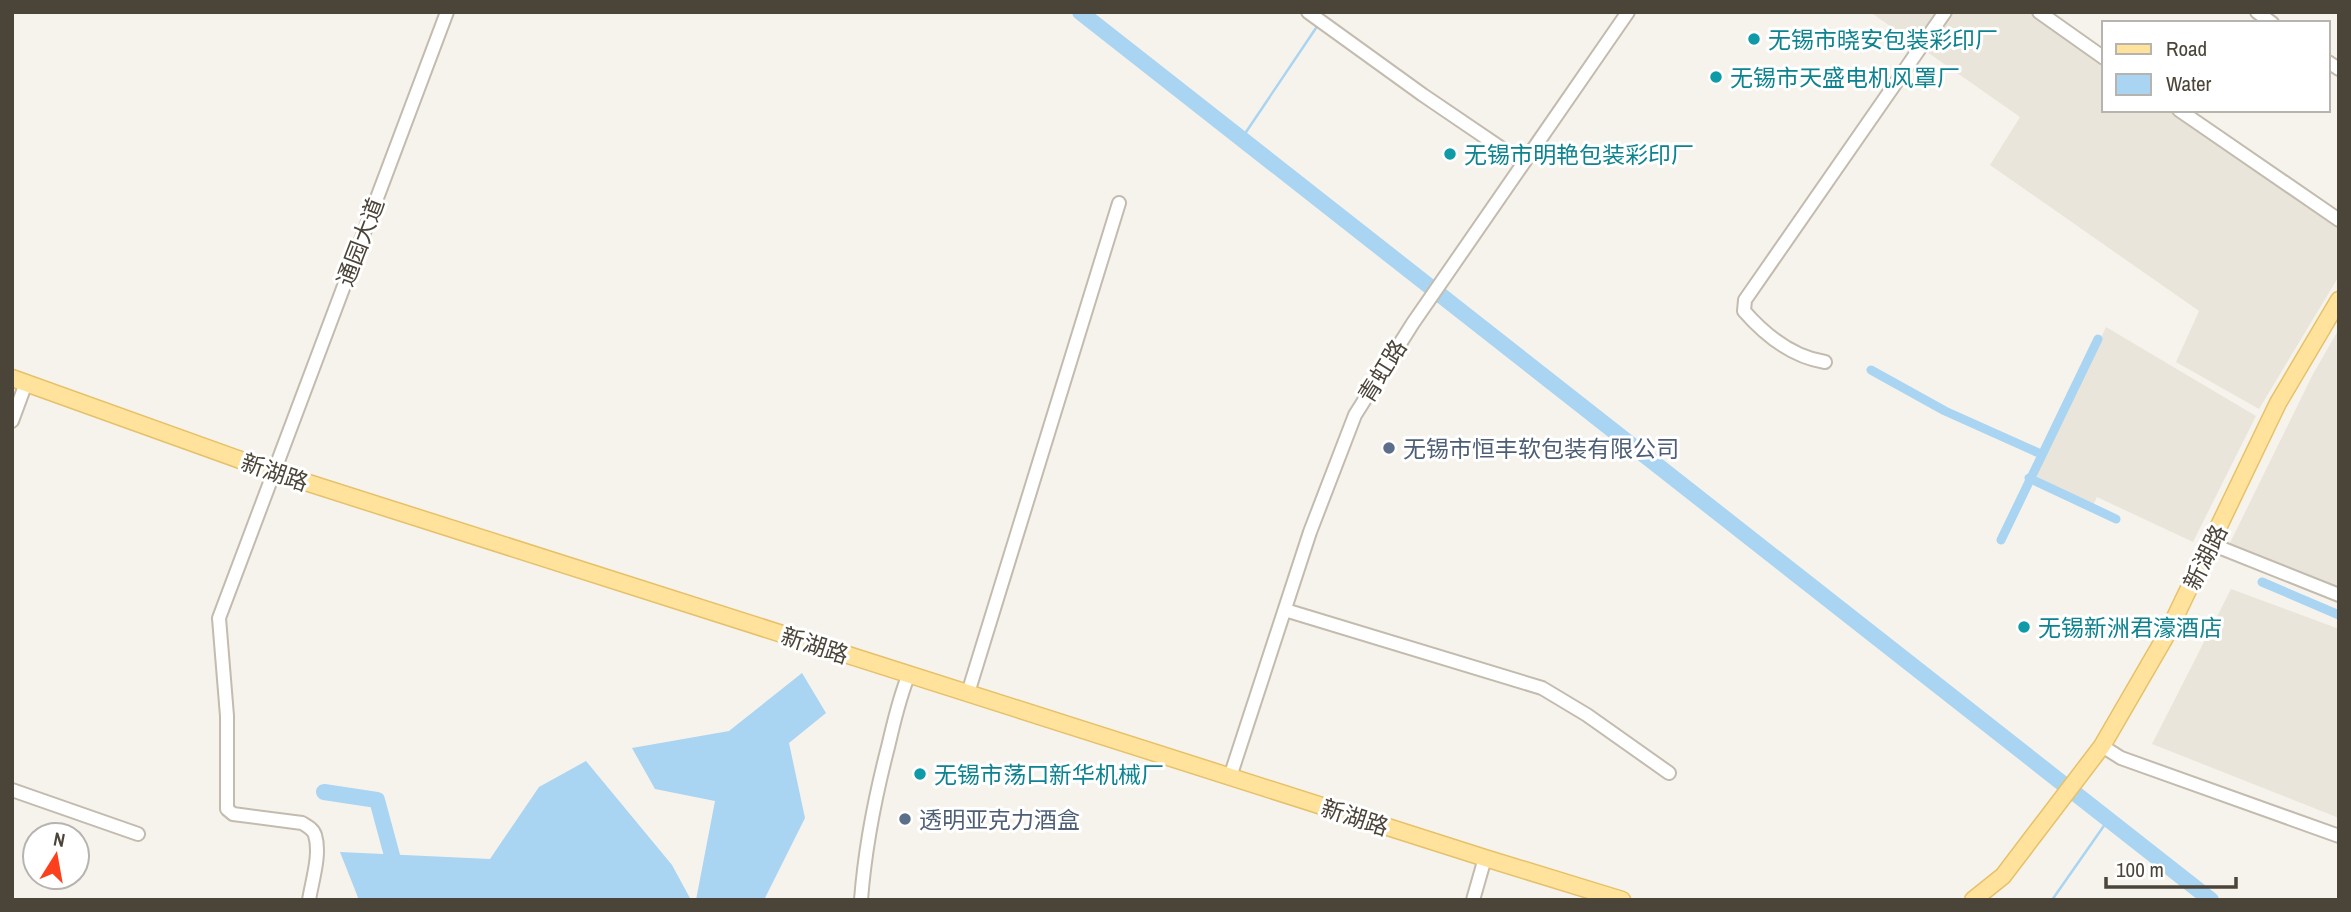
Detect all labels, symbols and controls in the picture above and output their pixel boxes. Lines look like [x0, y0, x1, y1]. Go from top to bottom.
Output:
legend [2102, 21, 2330, 112]
place label: 无锡市晓安包装彩印厂 [1768, 24, 1998, 55]
marker: 无锡市晓安包装彩印厂 [1746, 31, 1762, 47]
text: Road [2166, 34, 2207, 63]
place label: 无锡市天盛电机风罩厂 [1730, 62, 1960, 93]
marker: 无锡市天盛电机风罩厂 [1708, 69, 1724, 85]
text: Water [2166, 69, 2212, 98]
place label: 无锡市明艳包装彩印厂 [1464, 139, 1694, 170]
marker: 无锡市明艳包装彩印厂 [1442, 146, 1458, 162]
street label: 通园大道 [329, 194, 391, 290]
street label: 青虹路 [1351, 334, 1413, 408]
place label: 无锡市恒丰软包装有限公司 [1403, 433, 1679, 464]
marker: 无锡市恒丰软包装有限公司 [1381, 440, 1397, 456]
street label: 新湖路 [237, 446, 313, 498]
street label: 新湖路 [2176, 519, 2234, 595]
place label: 无锡新洲君濠酒店 [2038, 612, 2222, 643]
marker: 无锡新洲君濠酒店 [2016, 619, 2032, 635]
street label: 新湖路 [777, 620, 853, 670]
place label: 无锡市荡口新华机械厂 [934, 759, 1164, 790]
marker: 无锡市荡口新华机械厂 [912, 766, 928, 782]
street label: 新湖路 [1317, 792, 1393, 842]
place label: 透明亚克力酒盒 [919, 804, 1080, 835]
marker: 透明亚克力酒盒 [897, 811, 913, 827]
north arrow [21, 821, 91, 891]
text: N [51, 825, 67, 853]
scale bar [2106, 846, 2236, 890]
text: 100 m [2116, 855, 2164, 884]

